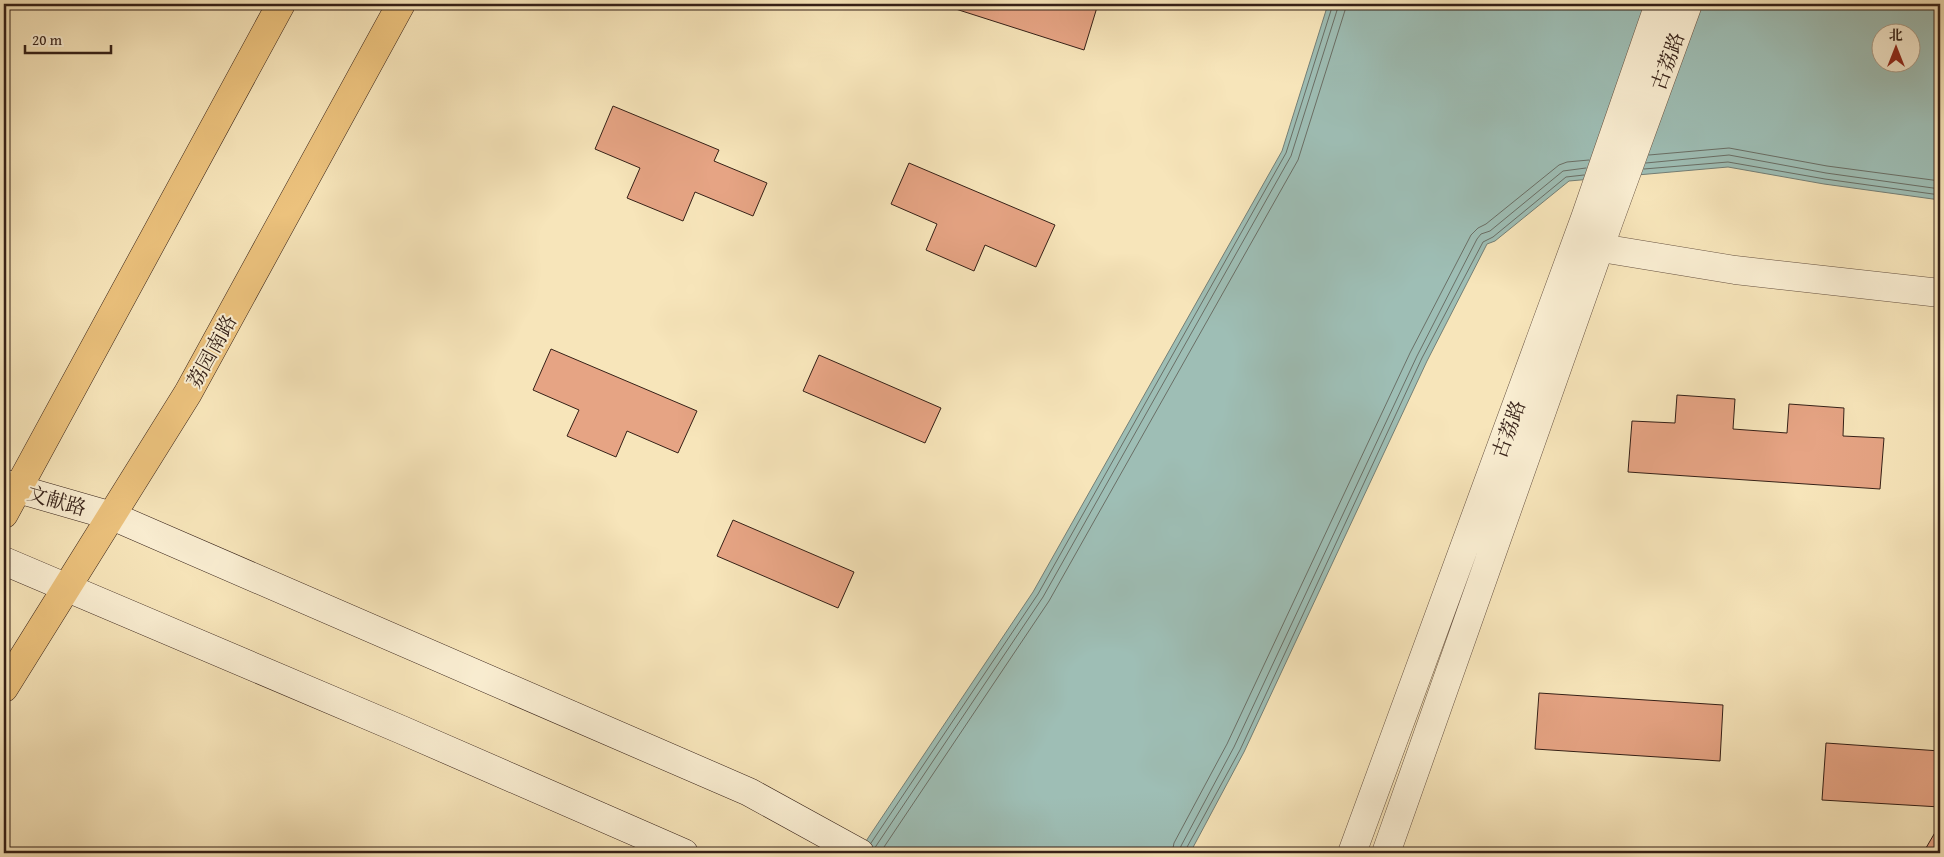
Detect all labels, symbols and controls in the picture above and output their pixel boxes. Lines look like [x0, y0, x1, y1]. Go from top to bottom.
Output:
scale bar [25, 22, 111, 54]
north arrow [1872, 22, 1922, 72]
text: 北 [1889, 25, 1903, 45]
street label: 古荔路 [1643, 28, 1691, 94]
text: 20 m [32, 29, 63, 50]
street label: 荔园南路 [179, 309, 243, 393]
street label: 古荔路 [1484, 396, 1532, 462]
street label: 文献路 [24, 478, 90, 522]

